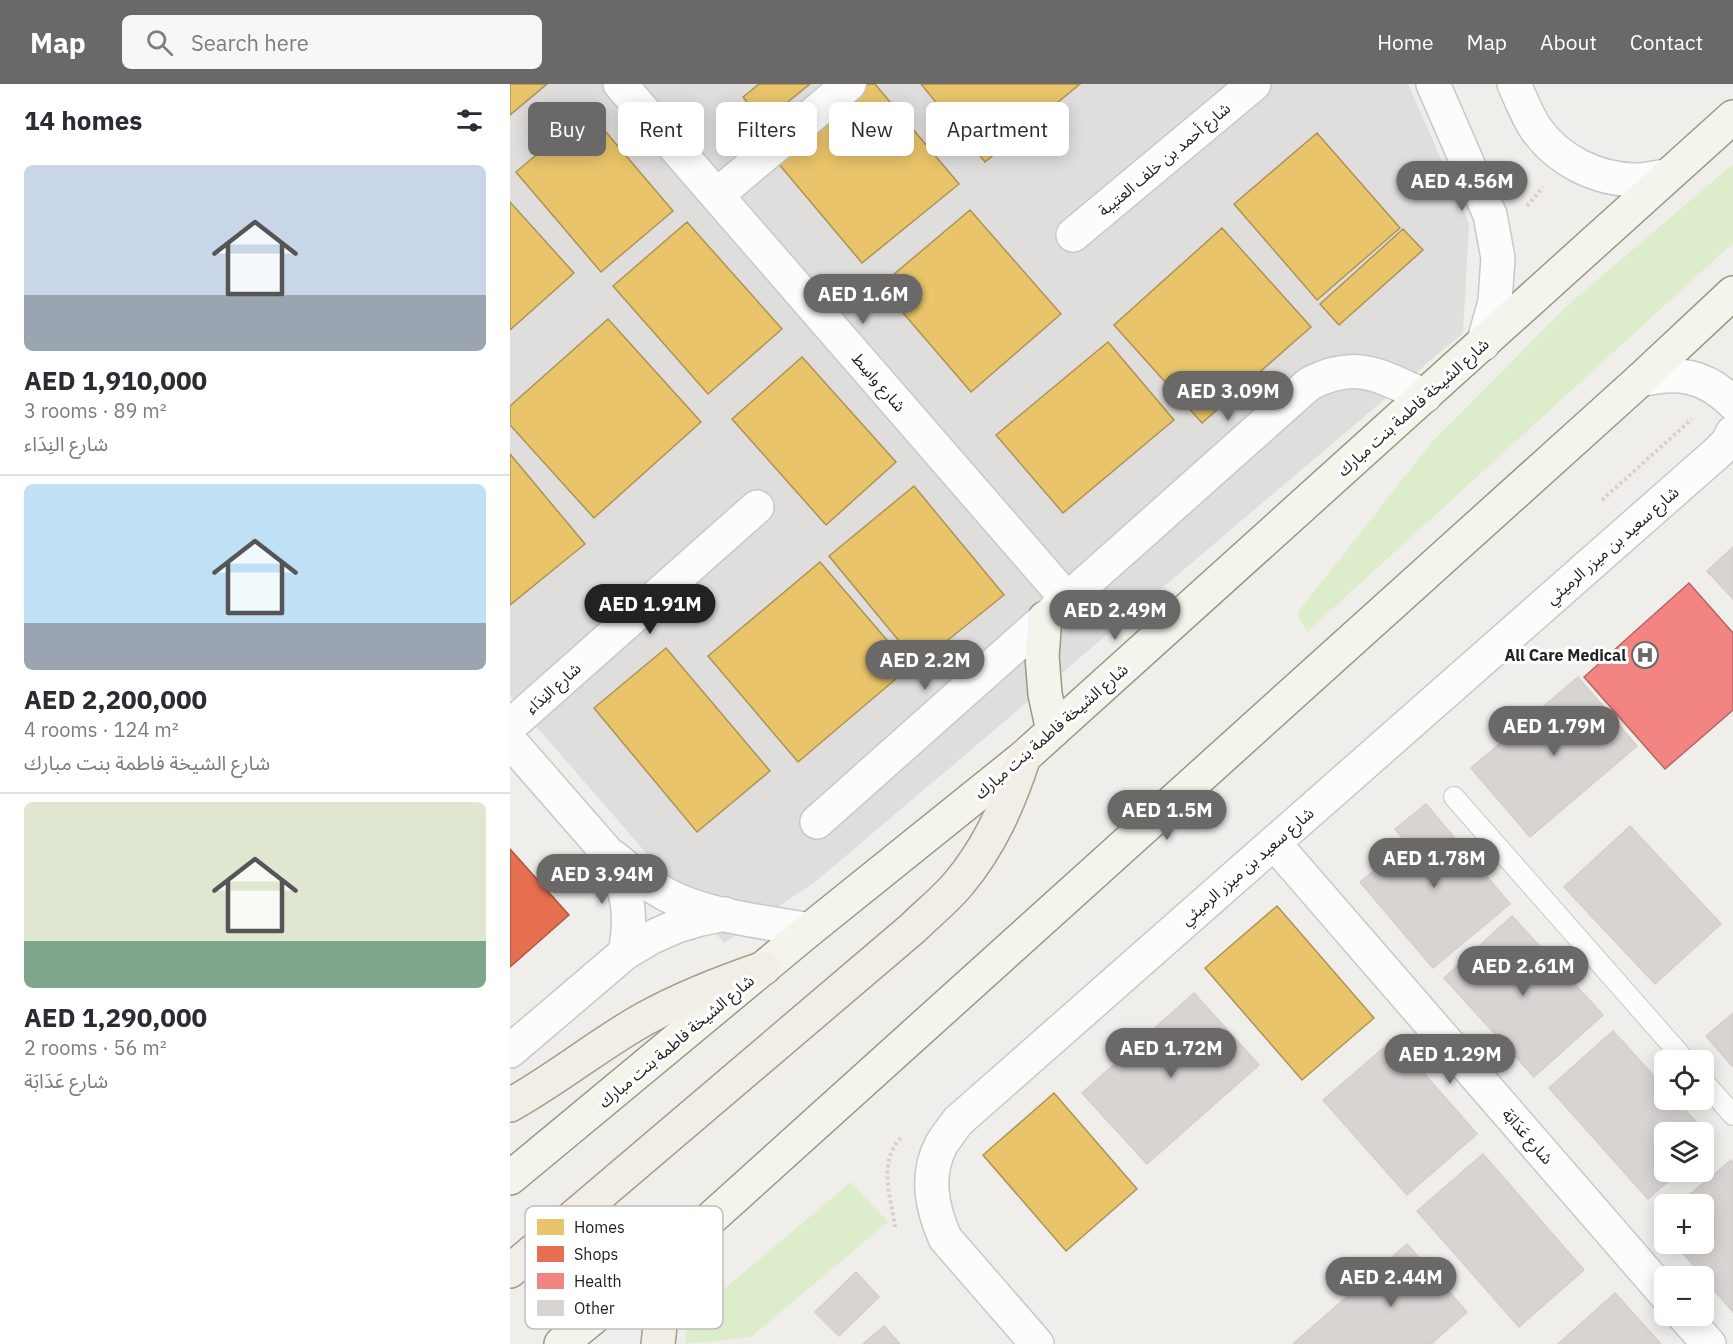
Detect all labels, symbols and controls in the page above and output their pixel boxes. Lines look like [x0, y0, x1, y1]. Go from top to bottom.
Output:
search box [122, 15, 542, 69]
text: Map [30, 24, 86, 61]
icon: search [143, 26, 176, 59]
text: Search here [191, 28, 309, 57]
text: Home [1377, 28, 1434, 56]
text: Map [1467, 28, 1507, 56]
text: About [1540, 28, 1597, 56]
text: Contact [1630, 28, 1703, 56]
street label: شارع أحمد بن خلف العتيبة [1094, 98, 1236, 222]
chip: Buy [528, 102, 606, 156]
chip: Rent [618, 102, 704, 156]
chip: Filters [716, 102, 817, 156]
chip: New [829, 102, 914, 156]
chip: Apartment [926, 102, 1069, 156]
text: 14 homes [24, 103, 142, 137]
icon: filters [453, 104, 486, 137]
pin: AED 4.56M [1393, 161, 1531, 212]
text: AED 4.56M [1410, 167, 1514, 194]
icon: home [201, 204, 309, 312]
pin: AED 1.6M [801, 274, 925, 325]
text: AED 1.6M [817, 280, 909, 307]
street label: شارع الشيخة فاطمة بنت مبارك [1333, 334, 1495, 483]
street label: شارع واسِط [846, 348, 910, 418]
text: AED 1,910,000 [24, 363, 207, 397]
pin: AED 3.09M [1159, 371, 1297, 422]
text: AED 3.09M [1176, 377, 1280, 404]
text: 3 rooms · 89 m² [24, 397, 167, 424]
text: شارع النِدَاء [24, 430, 108, 457]
street label: شارع سعيد بن ميزر الرميثي [1541, 482, 1685, 611]
icon: home [201, 523, 309, 631]
pin: AED 1.91M [581, 584, 719, 635]
text: AED 1.91M [598, 590, 702, 617]
pin: AED 2.49M [1046, 590, 1184, 641]
text: AED 2.49M [1063, 596, 1167, 623]
pin: AED 2.2M [863, 640, 987, 691]
hospital icon: All Care Medical [1630, 640, 1660, 670]
place label: All Care Medical [1504, 645, 1626, 665]
text: AED 2.2M [879, 646, 971, 673]
street label: شارع النِدَاء [521, 658, 587, 720]
street label: شارع الشيخة فاطمة بنت مبارك [970, 659, 1134, 805]
text: AED 2,200,000 [24, 682, 207, 716]
pin: AED 1.79M [1485, 706, 1623, 757]
text: AED 1.79M [1502, 712, 1606, 739]
text: 4 rooms · 124 m² [24, 716, 179, 743]
text: شارع الشيخة فاطمة بنت مبارك [24, 749, 270, 776]
pin: AED 1.5M [1105, 790, 1229, 841]
text: AED 1.5M [1121, 796, 1213, 823]
street label: شارع سعيد بن ميزر الرميثي [1176, 803, 1320, 932]
pin: AED 1.78M [1365, 838, 1503, 889]
icon: home [201, 841, 309, 949]
text: AED 1.78M [1382, 844, 1486, 871]
pin: AED 3.94M [533, 854, 671, 905]
text: AED 3.94M [550, 860, 654, 887]
pin: AED 2.61M [1454, 946, 1592, 997]
text: AED 2.61M [1471, 952, 1575, 979]
street label: شارع الشيخة فاطمة بنت مبارك [594, 970, 760, 1114]
text: AED 1,290,000 [24, 1000, 207, 1034]
pin: AED 1.72M [1102, 1028, 1240, 1079]
text: 2 rooms · 56 m² [24, 1034, 167, 1061]
text: AED 1.72M [1119, 1034, 1223, 1061]
pin: AED 1.29M [1381, 1034, 1519, 1085]
text: AED 1.29M [1398, 1040, 1502, 1067]
map controls [1654, 1050, 1714, 1326]
button: locate [1654, 1050, 1714, 1110]
text: شارع عَدَابَة [24, 1067, 108, 1094]
street label: شارع عَدَابَة [1496, 1104, 1558, 1170]
button: layers [1654, 1122, 1714, 1182]
button: + [1654, 1194, 1714, 1254]
legend [525, 1206, 723, 1329]
text: Homes [574, 1217, 625, 1237]
text: Shops [574, 1244, 618, 1264]
pin: AED 2.44M [1322, 1257, 1460, 1308]
text: AED 2.44M [1339, 1263, 1443, 1290]
button: − [1654, 1266, 1714, 1326]
text: Health [574, 1271, 622, 1291]
text: Other [574, 1298, 615, 1318]

